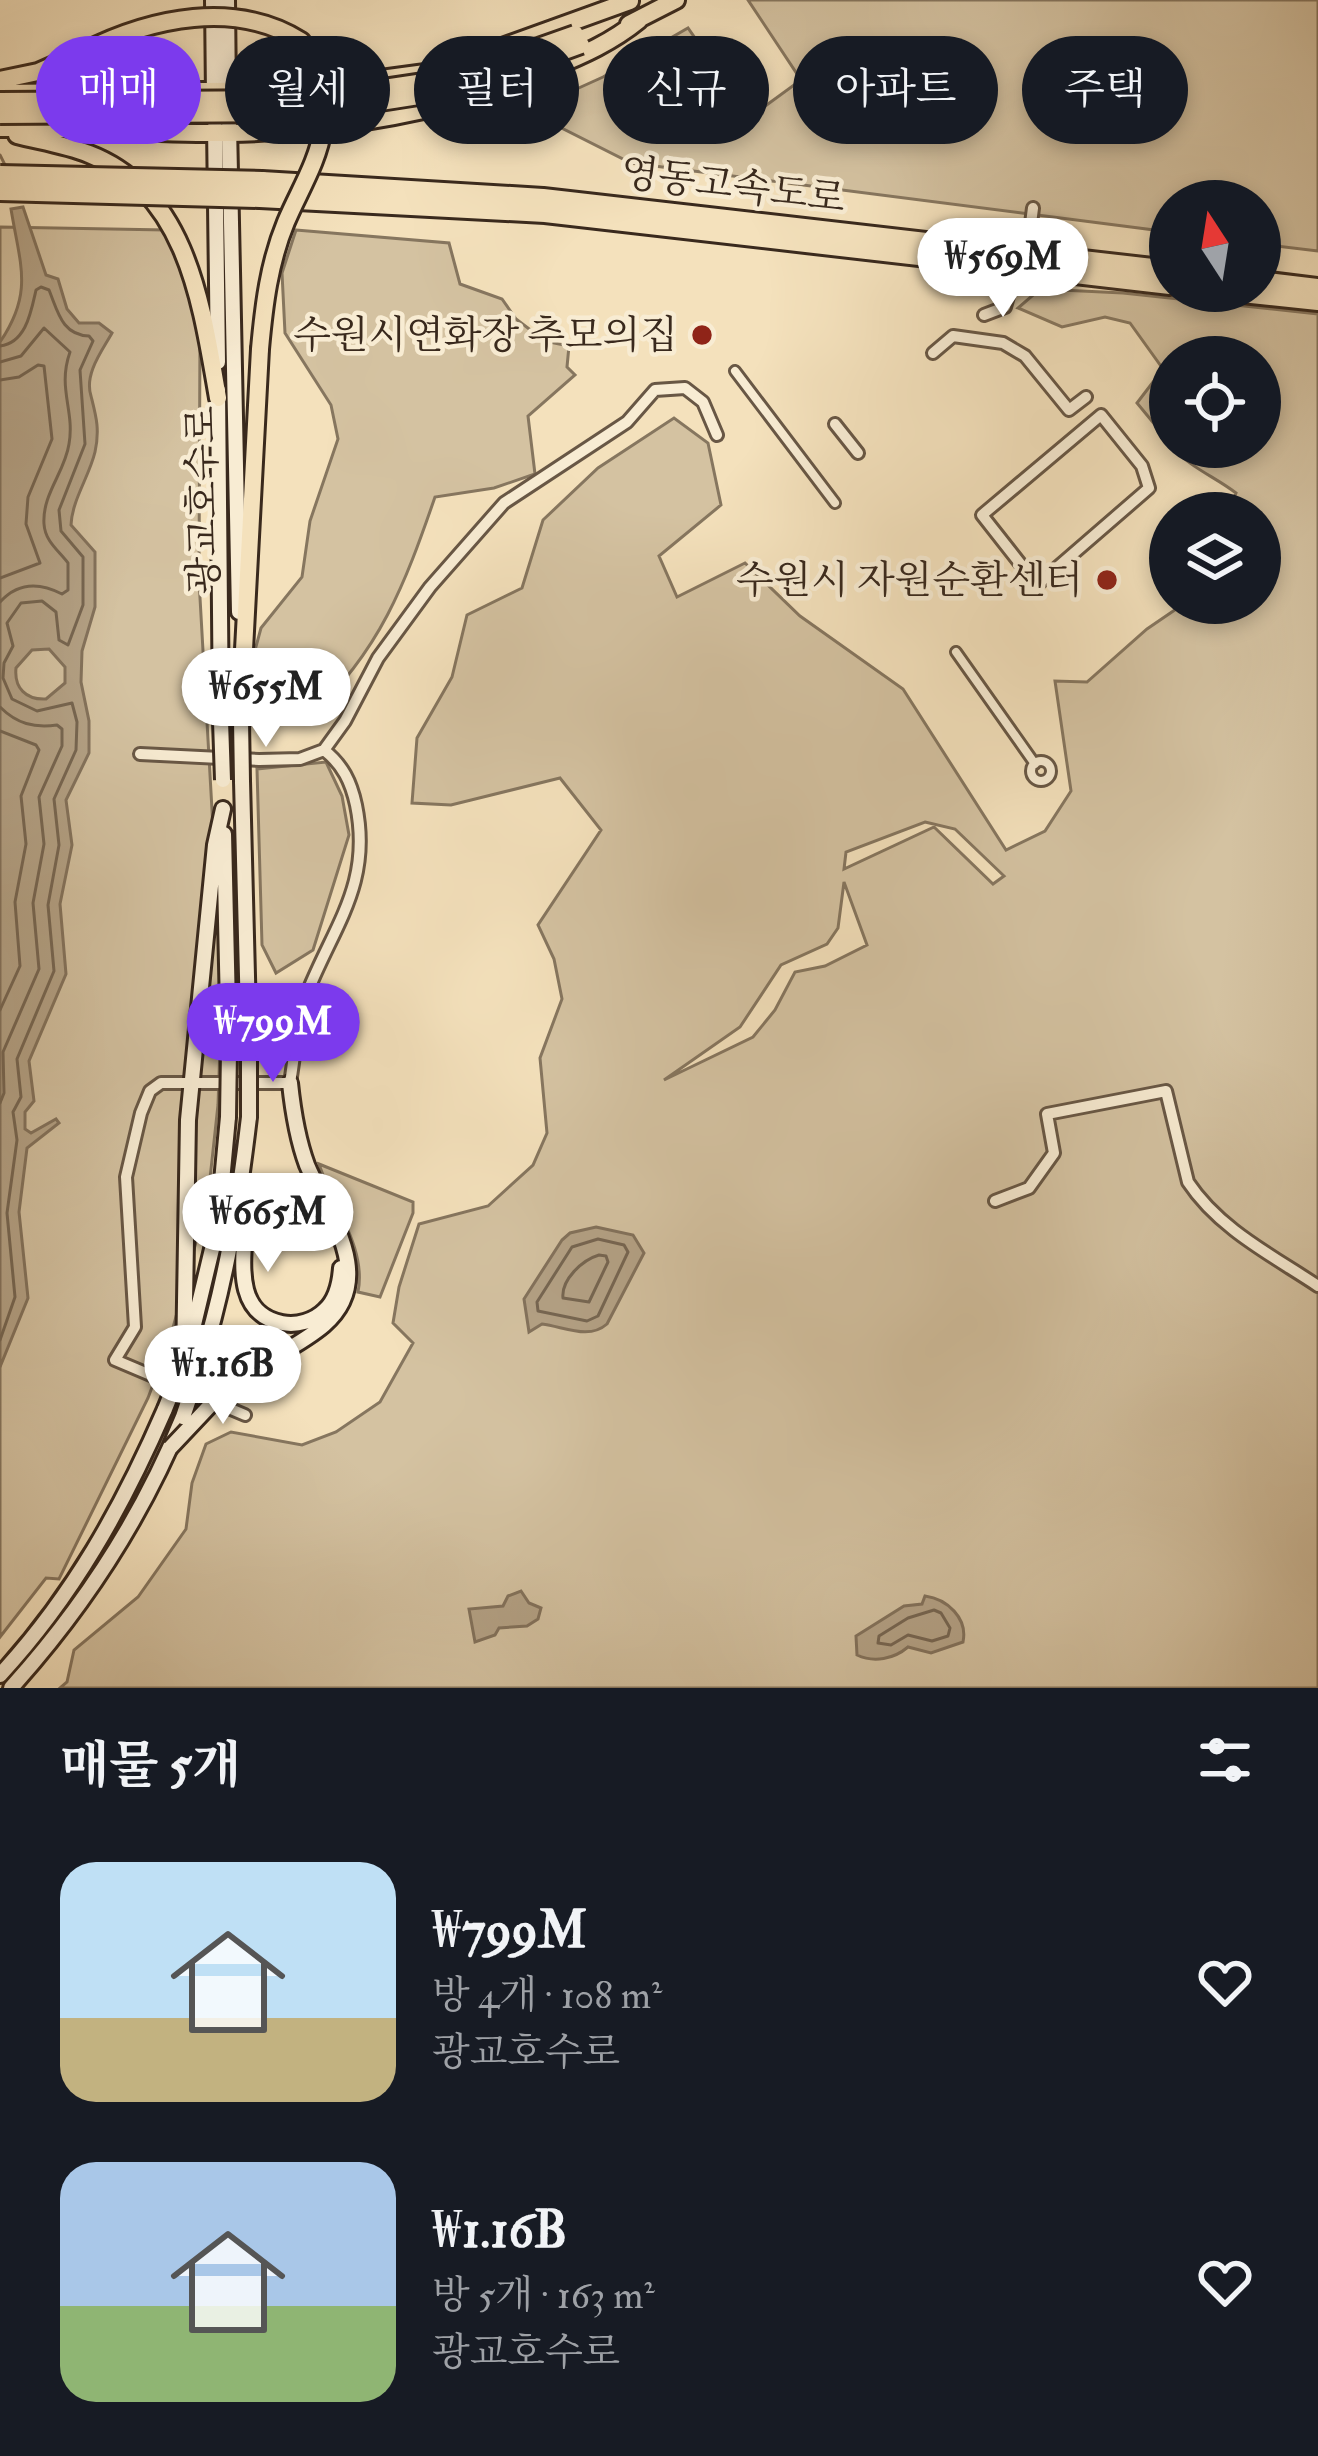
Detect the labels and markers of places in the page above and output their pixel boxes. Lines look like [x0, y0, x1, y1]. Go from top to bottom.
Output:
pin: ₩569M [919, 218, 1087, 320]
place label: 수원시연화장 추모의집 [293, 311, 678, 360]
marker: 수원시연화장 추모의집 [689, 322, 715, 348]
place label: 수원시 자원순환센터 [736, 556, 1083, 605]
marker: 수원시 자원순환센터 [1094, 567, 1120, 593]
pin: ₩655M [182, 648, 350, 750]
pin: ₩799M [189, 983, 357, 1085]
pin: ₩665M [184, 1173, 352, 1275]
pin: ₩1.16B [125, 1325, 321, 1427]

